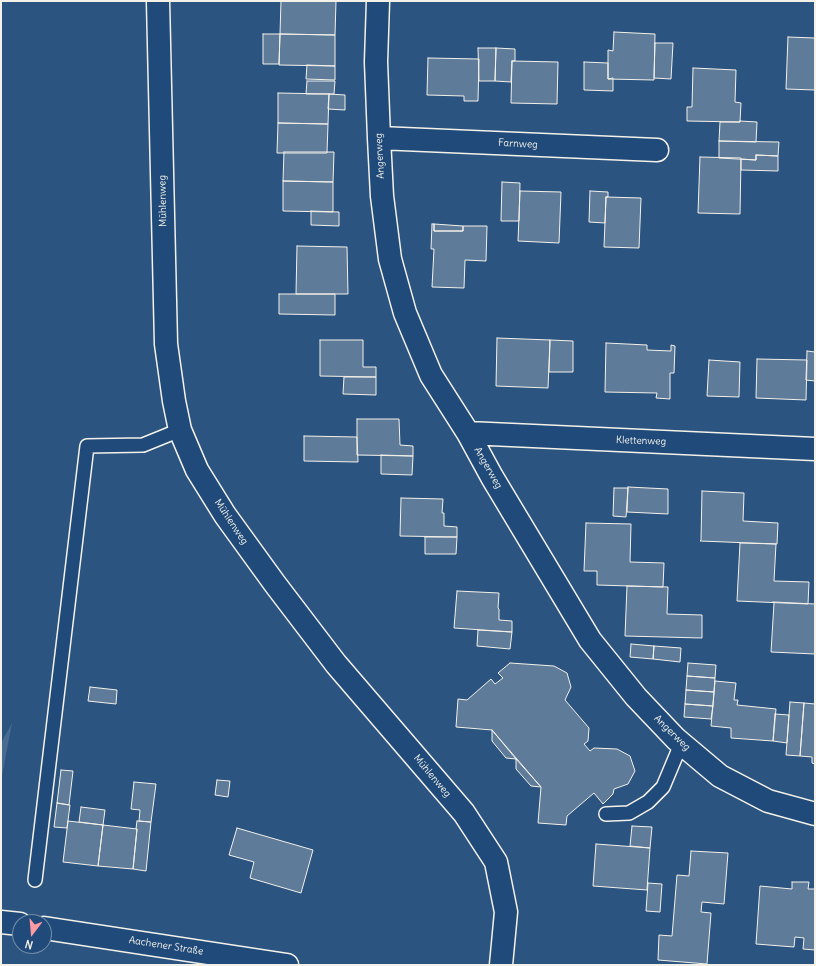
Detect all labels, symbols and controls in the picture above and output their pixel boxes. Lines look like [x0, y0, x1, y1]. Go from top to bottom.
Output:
street label: Angerweg [373, 133, 387, 179]
street label: Farnweg [498, 137, 538, 151]
street label: Mühlenweg [157, 175, 169, 227]
street label: Klettenweg [616, 434, 666, 448]
street label: Angerweg [471, 445, 505, 491]
street label: Mühlenweg [212, 497, 250, 547]
street label: Angerweg [651, 713, 693, 753]
street label: Mühlenweg [411, 752, 453, 800]
north arrow [12, 914, 52, 954]
street label: Aachener Straße [128, 934, 204, 958]
text: N [23, 937, 35, 952]

